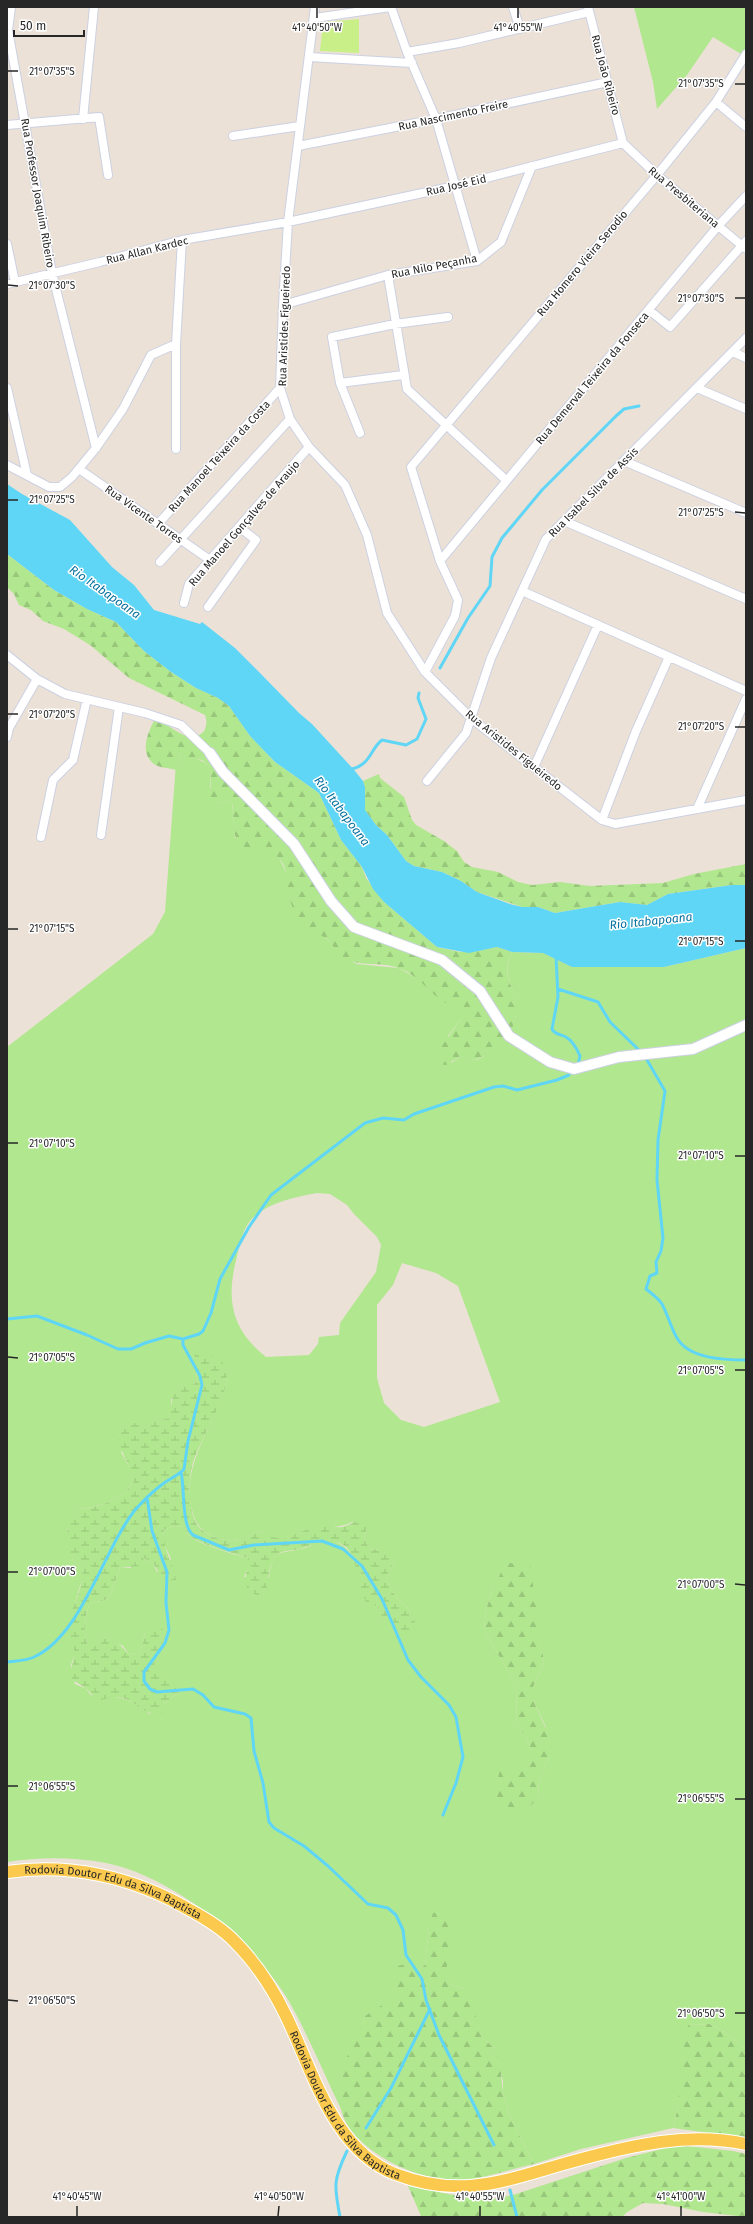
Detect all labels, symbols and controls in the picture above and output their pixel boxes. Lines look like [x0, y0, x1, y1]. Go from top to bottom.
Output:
scale bar [14, 12, 84, 38]
text: 50 m [20, 19, 46, 33]
text: 41°40'50"W [292, 22, 343, 34]
text: 41°40'55"W [493, 22, 543, 34]
street label: Rua João Ribeiro [589, 34, 622, 117]
text: 21°07'35"S [29, 66, 75, 78]
text: 21°07'35"S [678, 78, 724, 90]
street label: Rua Nascimento Freire [397, 98, 509, 133]
street label: Rua Professor Joaquim Ribeiro [18, 117, 57, 269]
street label: Rua Presbiteriana [646, 164, 722, 231]
street label: Rua José Eid [425, 172, 487, 199]
street label: Rua Homero Vieira Serodio [534, 208, 630, 319]
street label: Rua Allan Kardec [105, 234, 190, 267]
street label: Rua Nilo Peçanha [390, 252, 478, 281]
street label: Rua Aristides Figueiredo [276, 266, 293, 387]
text: 21°07'30"S [29, 280, 76, 292]
text: 21°07'30"S [678, 293, 725, 305]
street label: Rua Demerval Teixeira da Fonseca [533, 309, 652, 447]
street label: Rua Manoel Teixeira da Costa [166, 398, 273, 515]
street label: Rua Isabel Silva de Assis [546, 445, 641, 540]
street label: Rua Manoel Gonçalves de Araujo [186, 458, 303, 589]
street label: Rua Vicente Torres [102, 483, 185, 546]
text: 21°07'25"S [29, 494, 75, 506]
text: 21°07'25"S [678, 507, 724, 519]
water label: Rio Itabapoana [67, 562, 143, 622]
street label: Rua Aristides Figueiredo [463, 707, 565, 793]
text: 21°07'20"S [29, 709, 76, 721]
text: 21°07'20"S [678, 721, 725, 733]
water label: Rio Itabapoana [311, 774, 373, 849]
water label: Rio Itabapoana [609, 910, 693, 932]
text: 21°07'15"S [30, 923, 75, 935]
text: 21°07'15"S [679, 936, 724, 948]
text: 21°07'10"S [29, 1138, 75, 1150]
text: 21°07'10"S [678, 1150, 724, 1162]
text: 21°07'05"S [29, 1352, 76, 1364]
text: 21°07'05"S [678, 1365, 725, 1377]
text: 21°07'00"S [29, 1566, 76, 1578]
text: 21°07'00"S [678, 1579, 725, 1591]
text: 21°06'55"S [29, 1781, 76, 1793]
text: 21°06'55"S [678, 1793, 725, 1805]
street label: Rodovia Doutor Edu da Silva Baptista [24, 1863, 204, 1922]
text: 21°06'50"S [28, 1995, 76, 2007]
text: 21°06'50"S [677, 2008, 725, 2020]
street label: Rodovia Doutor Edu da Silva Baptista [287, 2029, 402, 2182]
text: 41°40'45"W [52, 2191, 102, 2203]
text: 41°40'50"W [254, 2191, 305, 2203]
text: 41°40'55"W [455, 2191, 505, 2203]
text: 41°41'00"W [657, 2191, 706, 2203]

